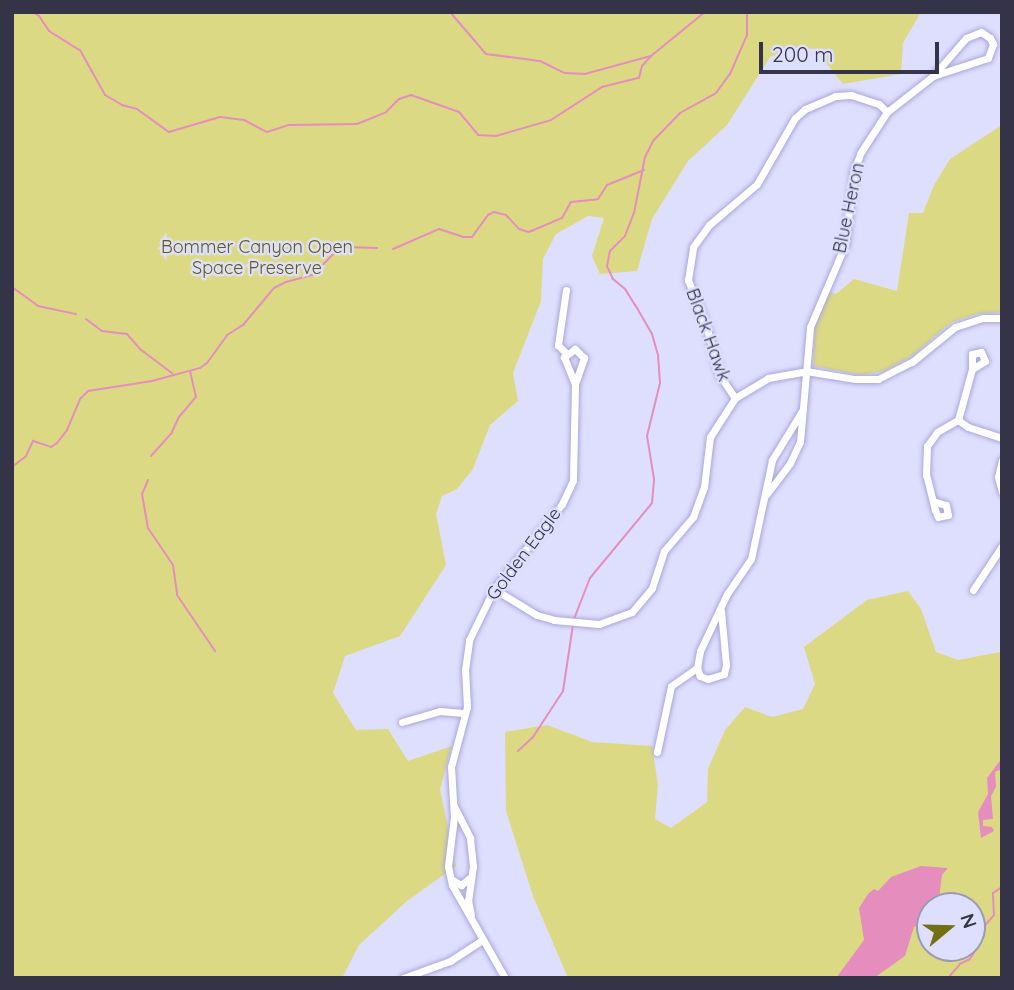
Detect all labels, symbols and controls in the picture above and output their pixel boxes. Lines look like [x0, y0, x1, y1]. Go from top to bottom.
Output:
scale bar [762, 28, 942, 72]
text: 200 m [772, 41, 834, 67]
street label: Blue Heron [829, 161, 869, 255]
park label: Bommer Canyon Open Space Preserve [161, 237, 353, 280]
street label: Black Hawk [681, 285, 735, 385]
street label: Golden Eagle [482, 503, 566, 605]
north arrow [916, 892, 986, 962]
text: N [955, 910, 983, 931]

